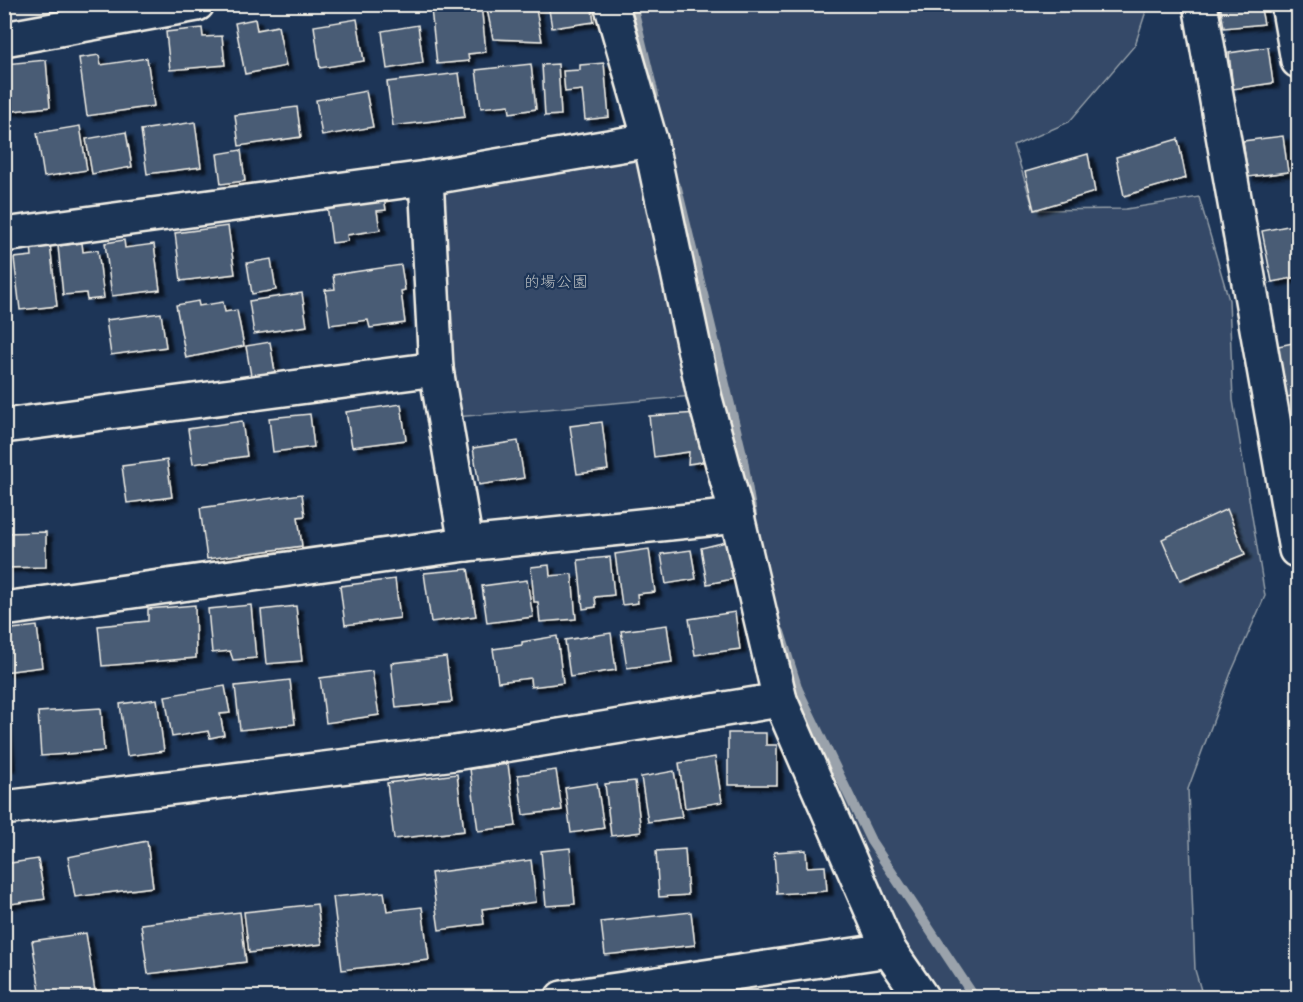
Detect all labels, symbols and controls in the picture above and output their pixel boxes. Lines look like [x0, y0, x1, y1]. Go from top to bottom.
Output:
park label: 的場公園 [524, 270, 588, 291]

